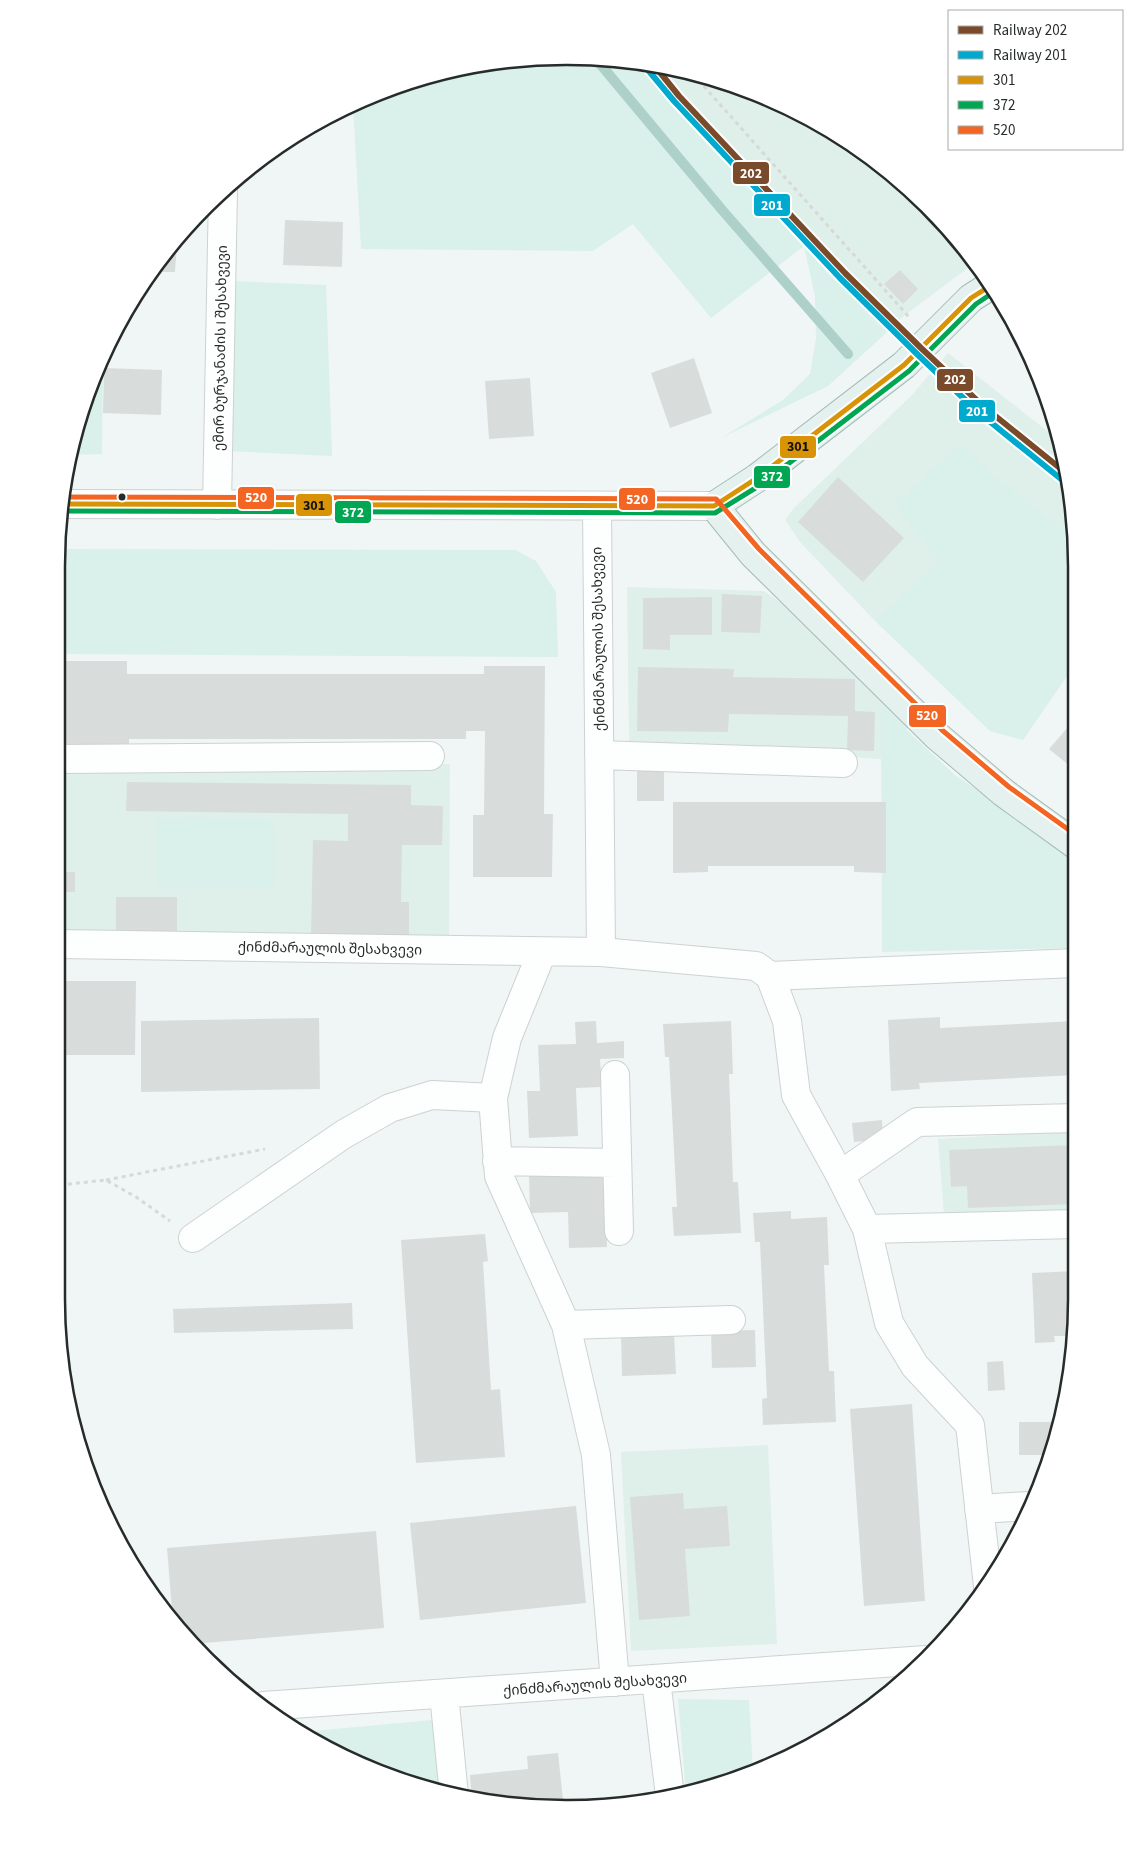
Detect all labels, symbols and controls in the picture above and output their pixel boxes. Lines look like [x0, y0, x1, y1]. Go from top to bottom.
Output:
legend [948, 10, 1123, 150]
text: Railway 202 [993, 20, 1067, 41]
text: Railway 201 [993, 45, 1067, 66]
text: 301 [993, 70, 1015, 91]
text: 372 [993, 95, 1015, 116]
text: 520 [993, 120, 1015, 141]
line badge: 202 [732, 161, 770, 185]
text: 202 [740, 164, 762, 184]
line badge: 201 [753, 193, 791, 217]
text: 201 [761, 196, 783, 216]
street label: ემირ ბურჯანაძის I შესახვევი [209, 245, 233, 451]
line badge: 202 [936, 368, 974, 392]
text: 202 [944, 370, 966, 390]
line badge: 201 [958, 399, 996, 423]
text: 201 [966, 402, 988, 422]
line badge: 301 [779, 435, 817, 459]
text: 301 [787, 437, 809, 457]
line badge: 372 [753, 465, 791, 489]
text: 372 [761, 467, 783, 487]
line badge: 520 [237, 486, 275, 510]
line badge: 520 [618, 487, 656, 511]
text: 520 [245, 488, 267, 508]
text: 520 [626, 490, 648, 510]
unlabelled marker [117, 492, 127, 502]
line badge: 301 [295, 493, 333, 517]
text: 301 [303, 496, 325, 516]
line badge: 372 [334, 500, 372, 524]
text: 372 [342, 503, 364, 523]
street label: ქინძმარაულის შესახვევი [587, 547, 611, 731]
line badge: 520 [908, 704, 947, 728]
text: 520 [916, 706, 938, 726]
street label: ქინძმარაულის შესახვევი [238, 937, 422, 961]
street label: ქინძმარაულის შესახვევი [503, 1669, 688, 1701]

